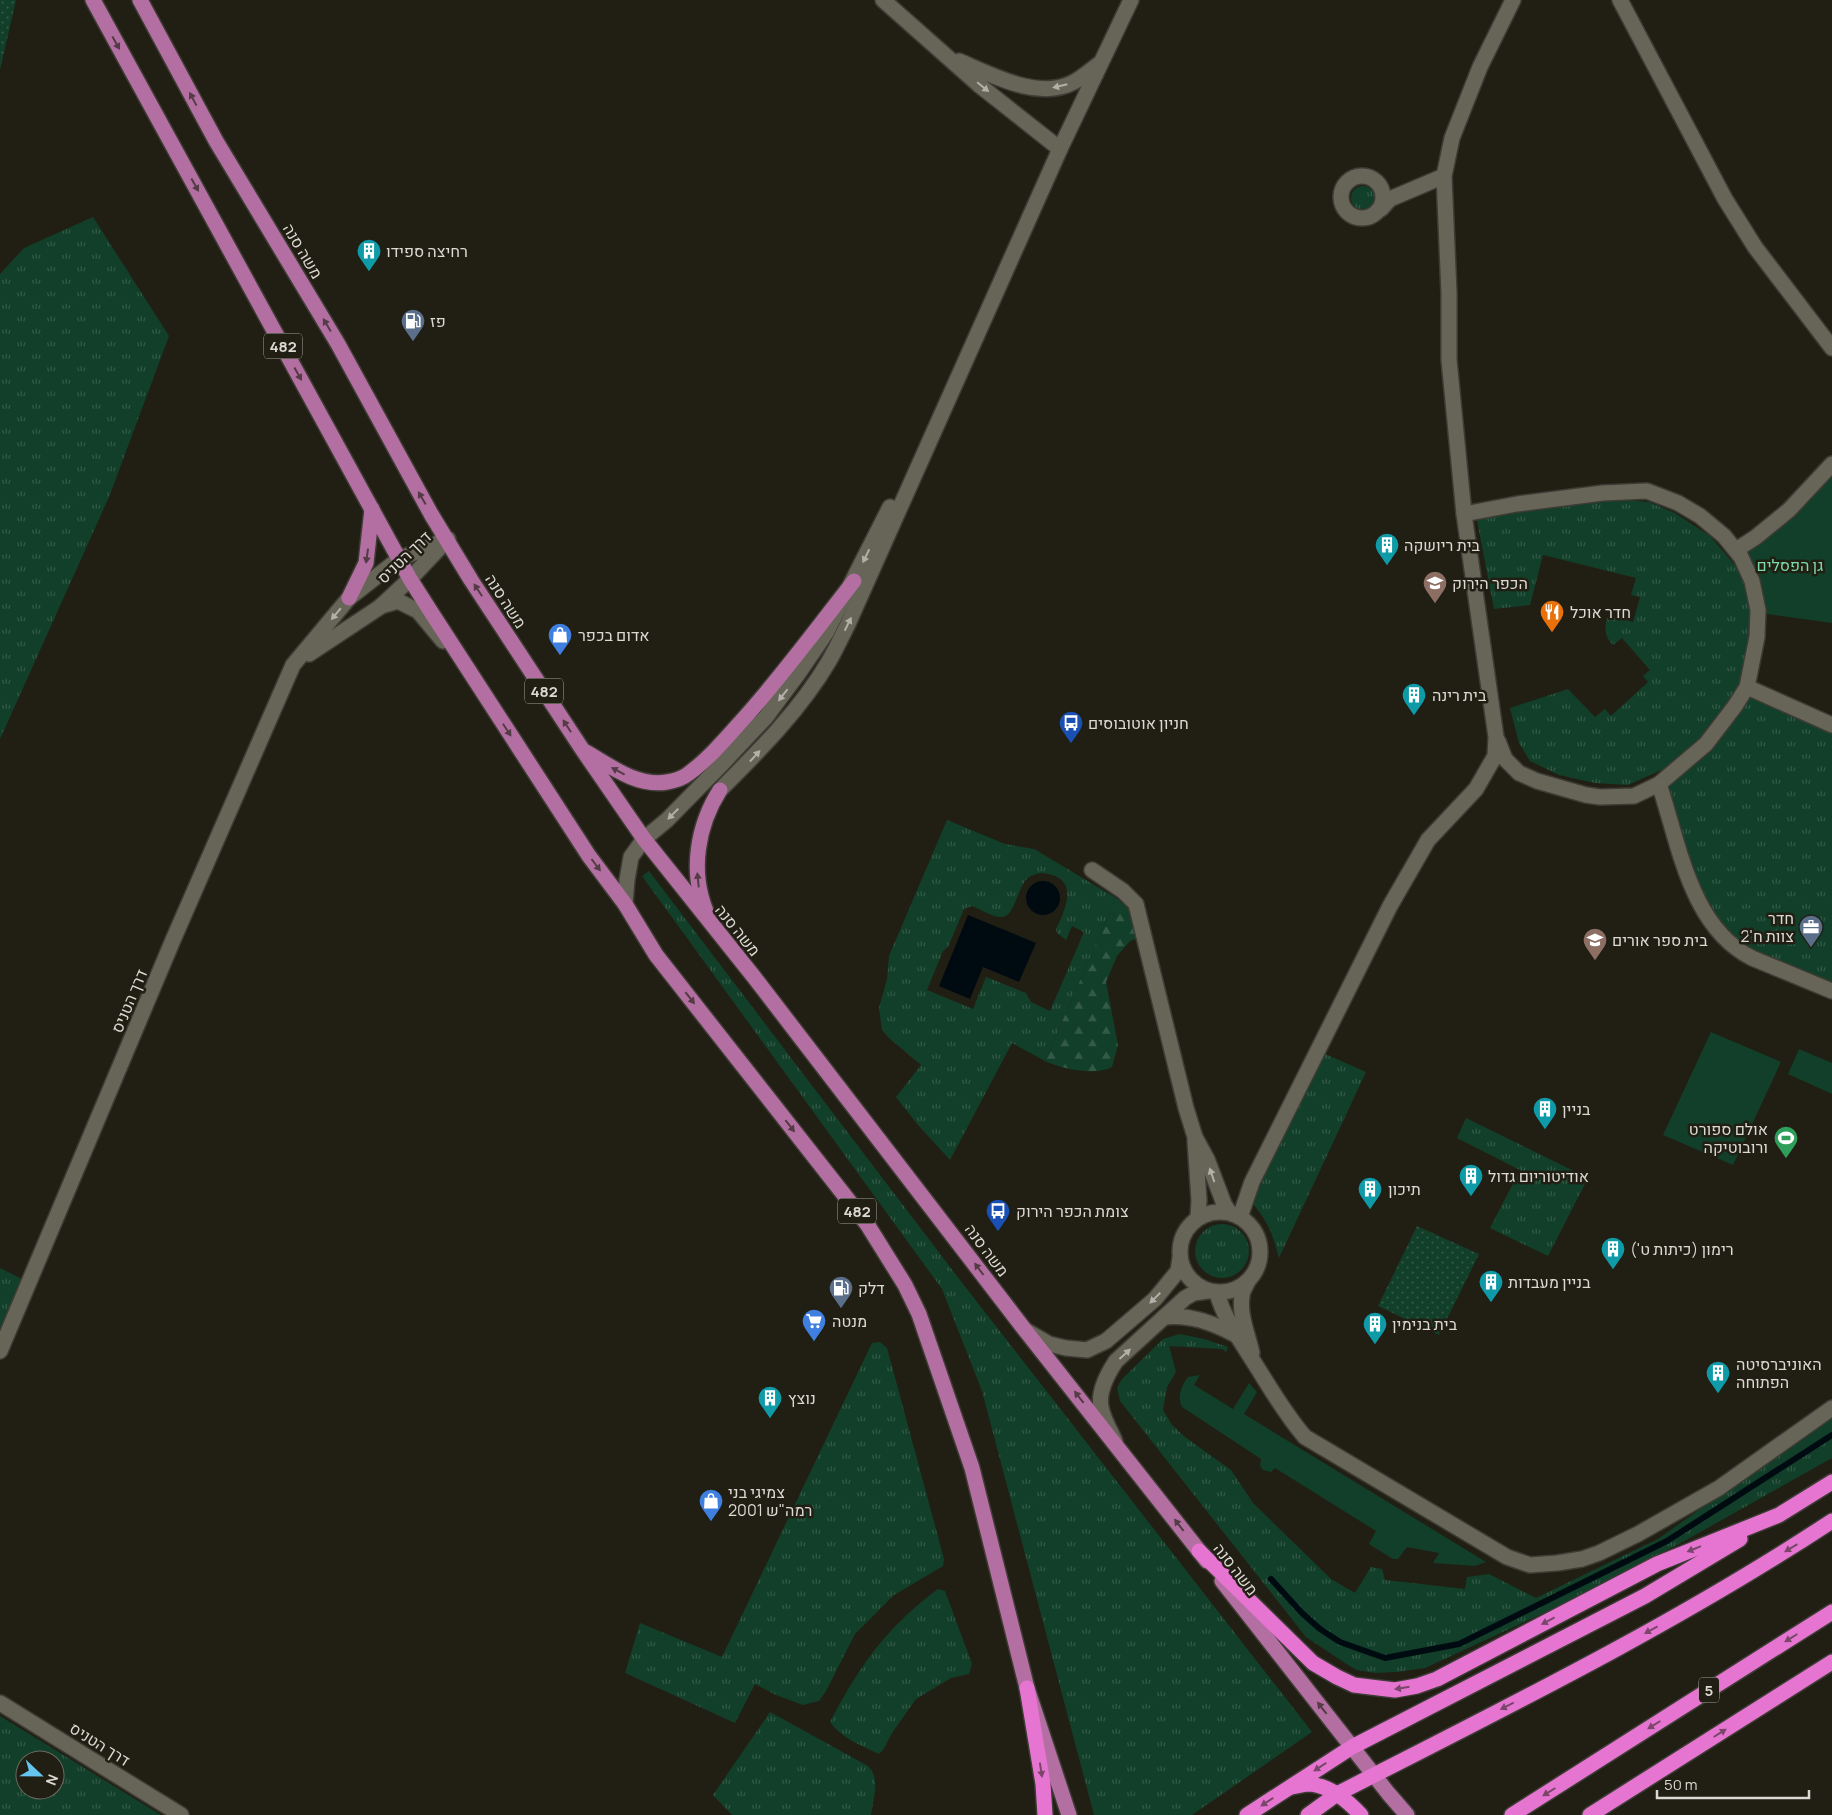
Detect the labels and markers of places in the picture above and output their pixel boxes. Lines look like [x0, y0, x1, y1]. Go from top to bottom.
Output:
building icon: רחיצה ספידו [356, 238, 382, 272]
place label: רחיצה ספידו [386, 240, 468, 262]
fuel station icon: פז [400, 308, 426, 342]
place label: פז [430, 310, 446, 332]
building icon: בית ריושקה [1374, 532, 1400, 566]
place label: בית ריושקה [1404, 534, 1480, 556]
school or university icon: הכפר הירוק [1422, 570, 1448, 604]
place label: הכפר הירוק [1452, 572, 1528, 594]
restaurant icon: חדר אוכל [1539, 599, 1565, 633]
place label: חדר אוכל [1570, 601, 1631, 623]
shop icon: אדום בכפר [547, 622, 573, 656]
place label: אדום בכפר [578, 624, 650, 646]
building icon: בית רינה [1401, 682, 1427, 716]
place label: בית רינה [1432, 684, 1487, 706]
bus stop icon: חניון אוטובוסים [1058, 710, 1084, 744]
place label: חניון אוטובוסים [1088, 712, 1189, 734]
place label: חדר צוות ח'2 [1740, 907, 1794, 947]
office icon: חדר צוות ח'2 [1798, 914, 1824, 948]
school or university icon: בית ספר אורים [1582, 927, 1608, 961]
place label: בית ספר אורים [1612, 929, 1708, 951]
building icon: בניין [1532, 1096, 1558, 1130]
place label: בניין [1562, 1098, 1591, 1120]
place label: אולם ספורט ורובוטיקה [1689, 1118, 1768, 1158]
sports icon: אולם ספורט ורובוטיקה [1773, 1125, 1799, 1159]
building icon: אודיטוריום גדול [1458, 1163, 1484, 1197]
place label: אודיטוריום גדול [1488, 1165, 1589, 1187]
building icon: תיכון [1357, 1176, 1383, 1210]
place label: תיכון [1388, 1178, 1421, 1200]
bus stop icon: צומת הכפר הירוק [985, 1198, 1011, 1232]
place label: צומת הכפר הירוק [1016, 1200, 1129, 1222]
building icon: רימון (כיתות ט') [1600, 1236, 1626, 1270]
place label: רימון (כיתות ט') [1630, 1238, 1734, 1260]
building icon: בניין מעבדות [1478, 1269, 1504, 1303]
place label: בניין מעבדות [1508, 1271, 1591, 1293]
fuel station icon: דלק [828, 1275, 854, 1309]
place label: דלק [858, 1277, 885, 1299]
supermarket icon: מנטה [801, 1308, 827, 1342]
place label: מנטה [832, 1310, 867, 1332]
building icon: בית בנימין [1362, 1311, 1388, 1345]
place label: בית בנימין [1392, 1313, 1458, 1335]
place label: האוניברסיטה הפתוחה [1736, 1353, 1822, 1393]
building icon: האוניברסיטה הפתוחה [1705, 1360, 1731, 1394]
building icon: נוצץ [757, 1385, 783, 1419]
place label: נוצץ [788, 1387, 816, 1409]
place label: צמיגי בני 2001 רמה"ש [728, 1481, 812, 1521]
shop icon: צמיגי בני 2001 רמה"ש [698, 1488, 724, 1522]

